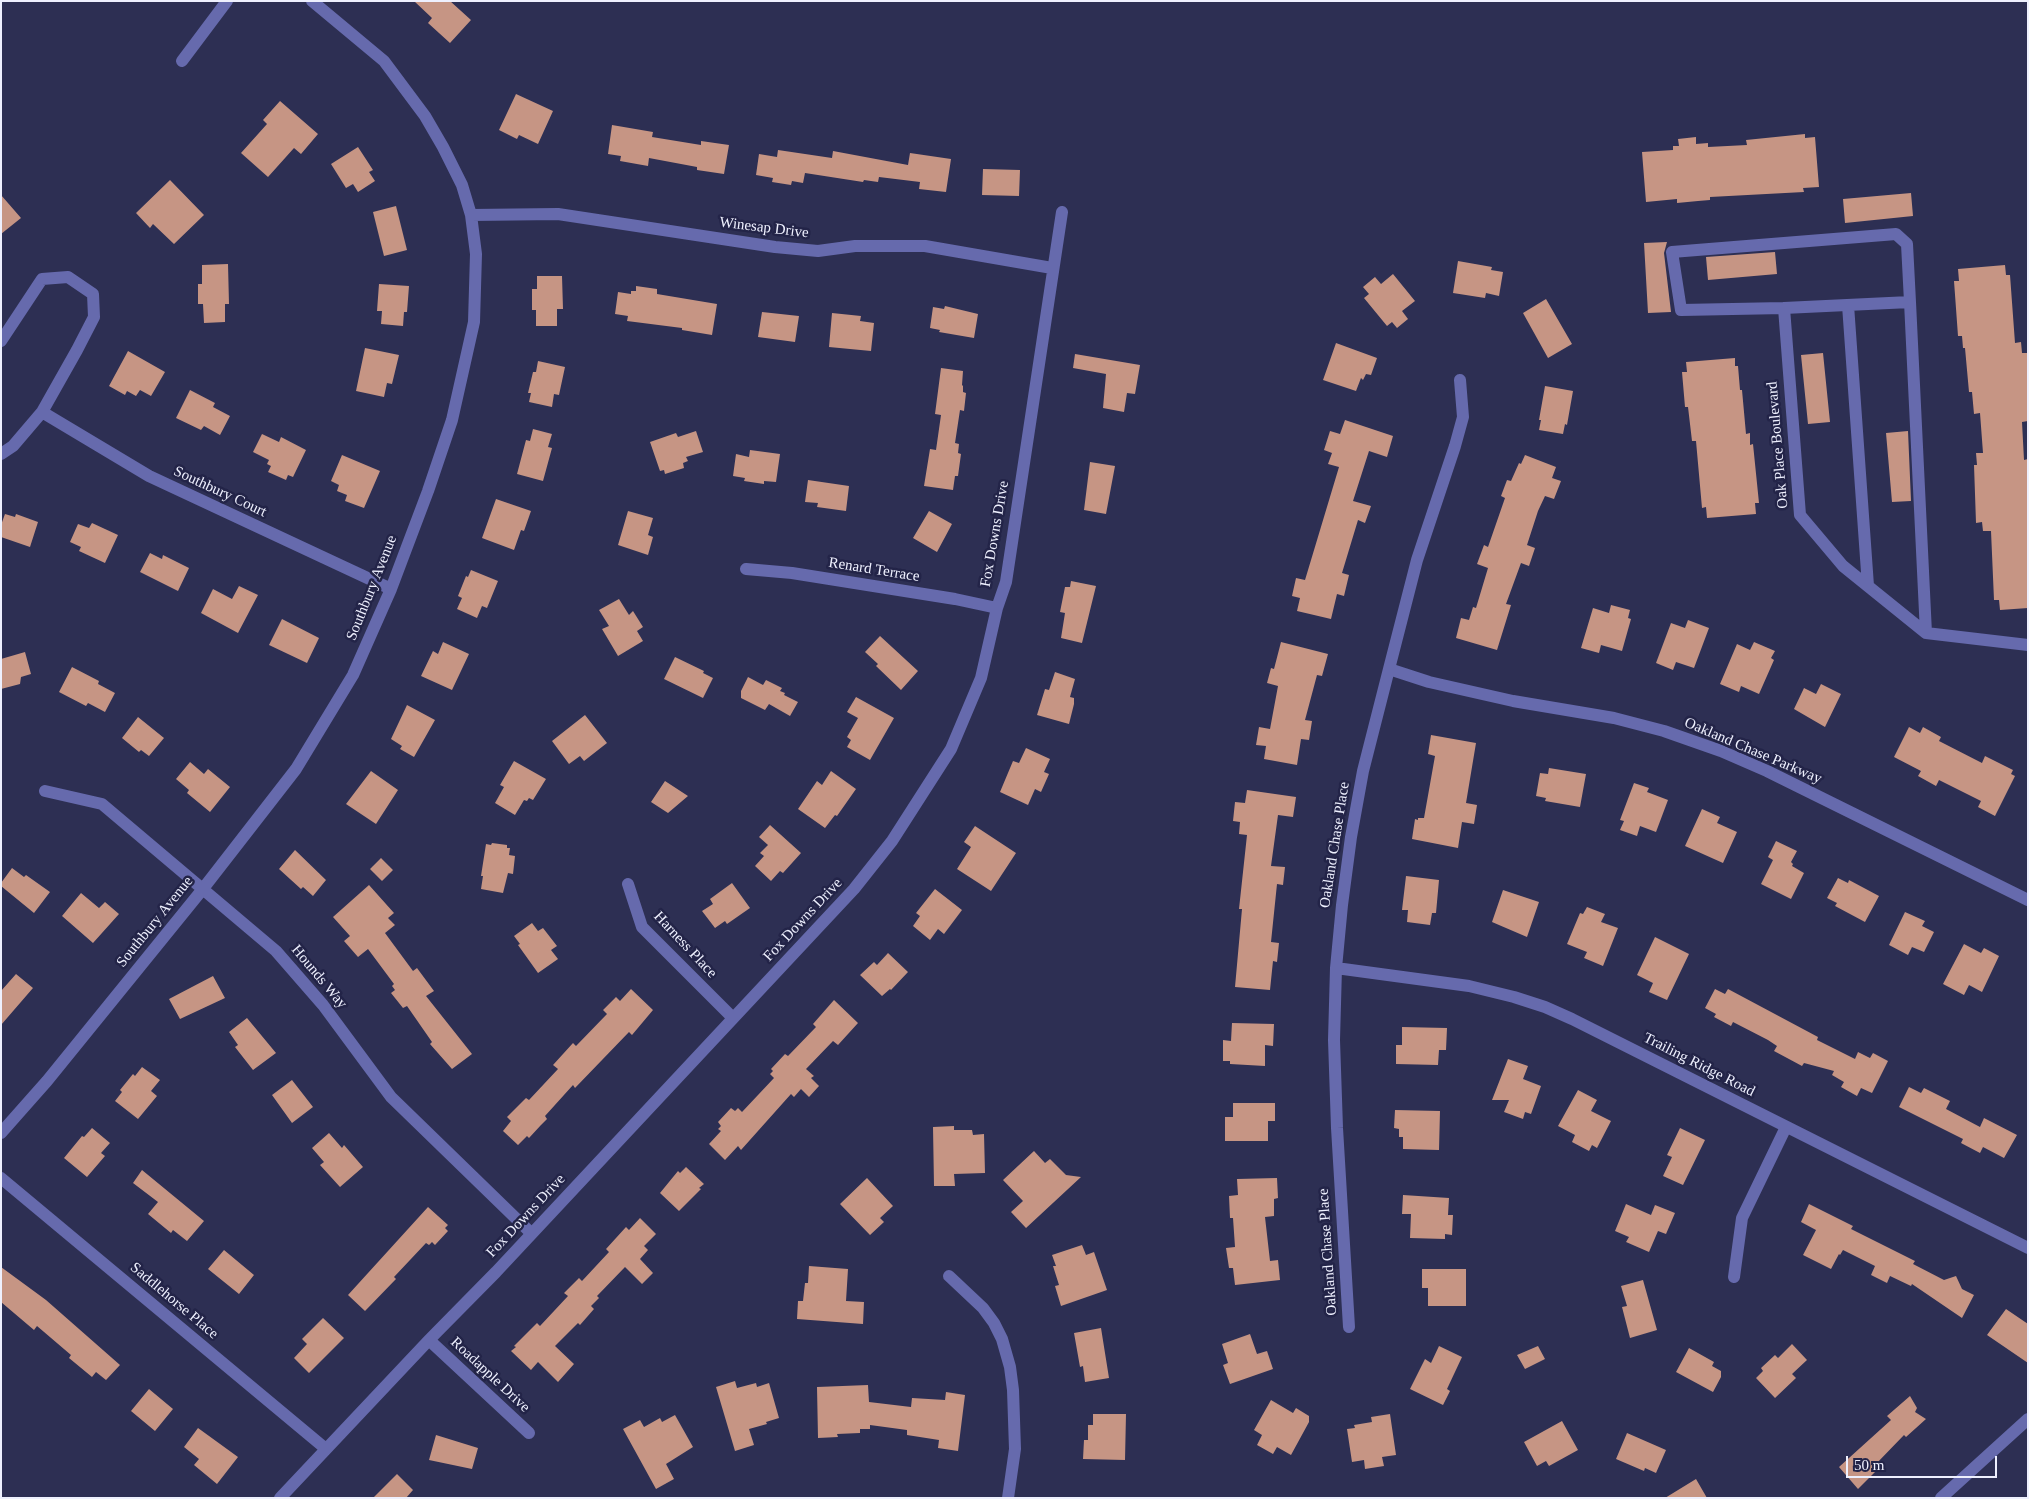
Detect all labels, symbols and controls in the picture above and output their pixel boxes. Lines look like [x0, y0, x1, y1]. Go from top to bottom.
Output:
street label: Winesap Drive [718, 214, 810, 242]
street label: Oak Place Boulevard [1763, 381, 1793, 509]
street label: Southbury Court [171, 463, 269, 521]
street label: Fox Downs Drive [977, 480, 1013, 588]
street label: Southbury Avenue [343, 533, 401, 643]
street label: Renard Terrace [827, 554, 921, 586]
street label: Oakland Chase Parkway [1682, 714, 1824, 788]
street label: Oakland Chase Place [1316, 781, 1354, 909]
street label: Southbury Avenue [113, 873, 197, 971]
street label: Fox Downs Drive [760, 875, 846, 965]
street label: Harness Place [650, 908, 720, 982]
street label: Hounds Way [287, 942, 351, 1012]
street label: Trailing Ridge Road [1640, 1029, 1758, 1101]
street label: Fox Downs Drive [483, 1171, 569, 1261]
street label: Oakland Chase Place [1315, 1188, 1341, 1316]
street label: Saddlehorse Place [126, 1259, 222, 1343]
street label: Roadapple Drive [447, 1334, 533, 1416]
scale bar [1849, 1446, 2000, 1478]
text: 50 m [1854, 1457, 1884, 1473]

